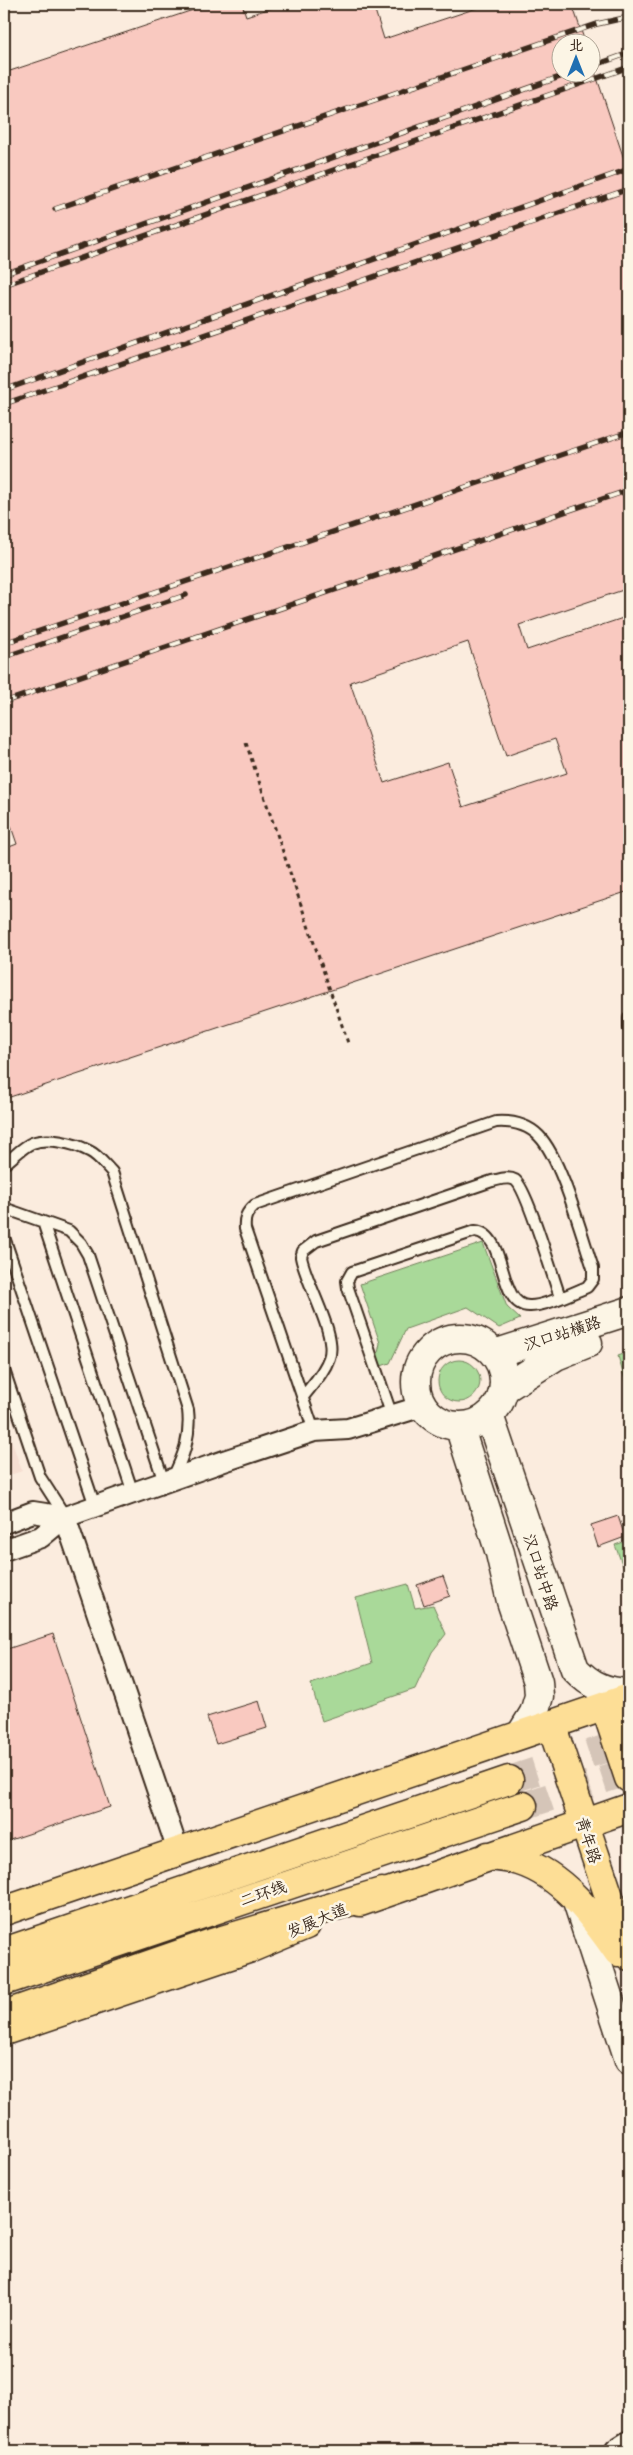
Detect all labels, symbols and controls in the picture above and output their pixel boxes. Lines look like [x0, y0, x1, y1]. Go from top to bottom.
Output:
north arrow [550, 32, 600, 82]
text: 北 [569, 36, 583, 56]
street label: 汉口站横路 [521, 1311, 604, 1357]
street label: 汉口站中路 [517, 1531, 563, 1614]
street label: 青年路 [570, 1814, 606, 1867]
street label: 二环线 [237, 1876, 290, 1912]
street label: 发展大道 [284, 1898, 351, 1944]

